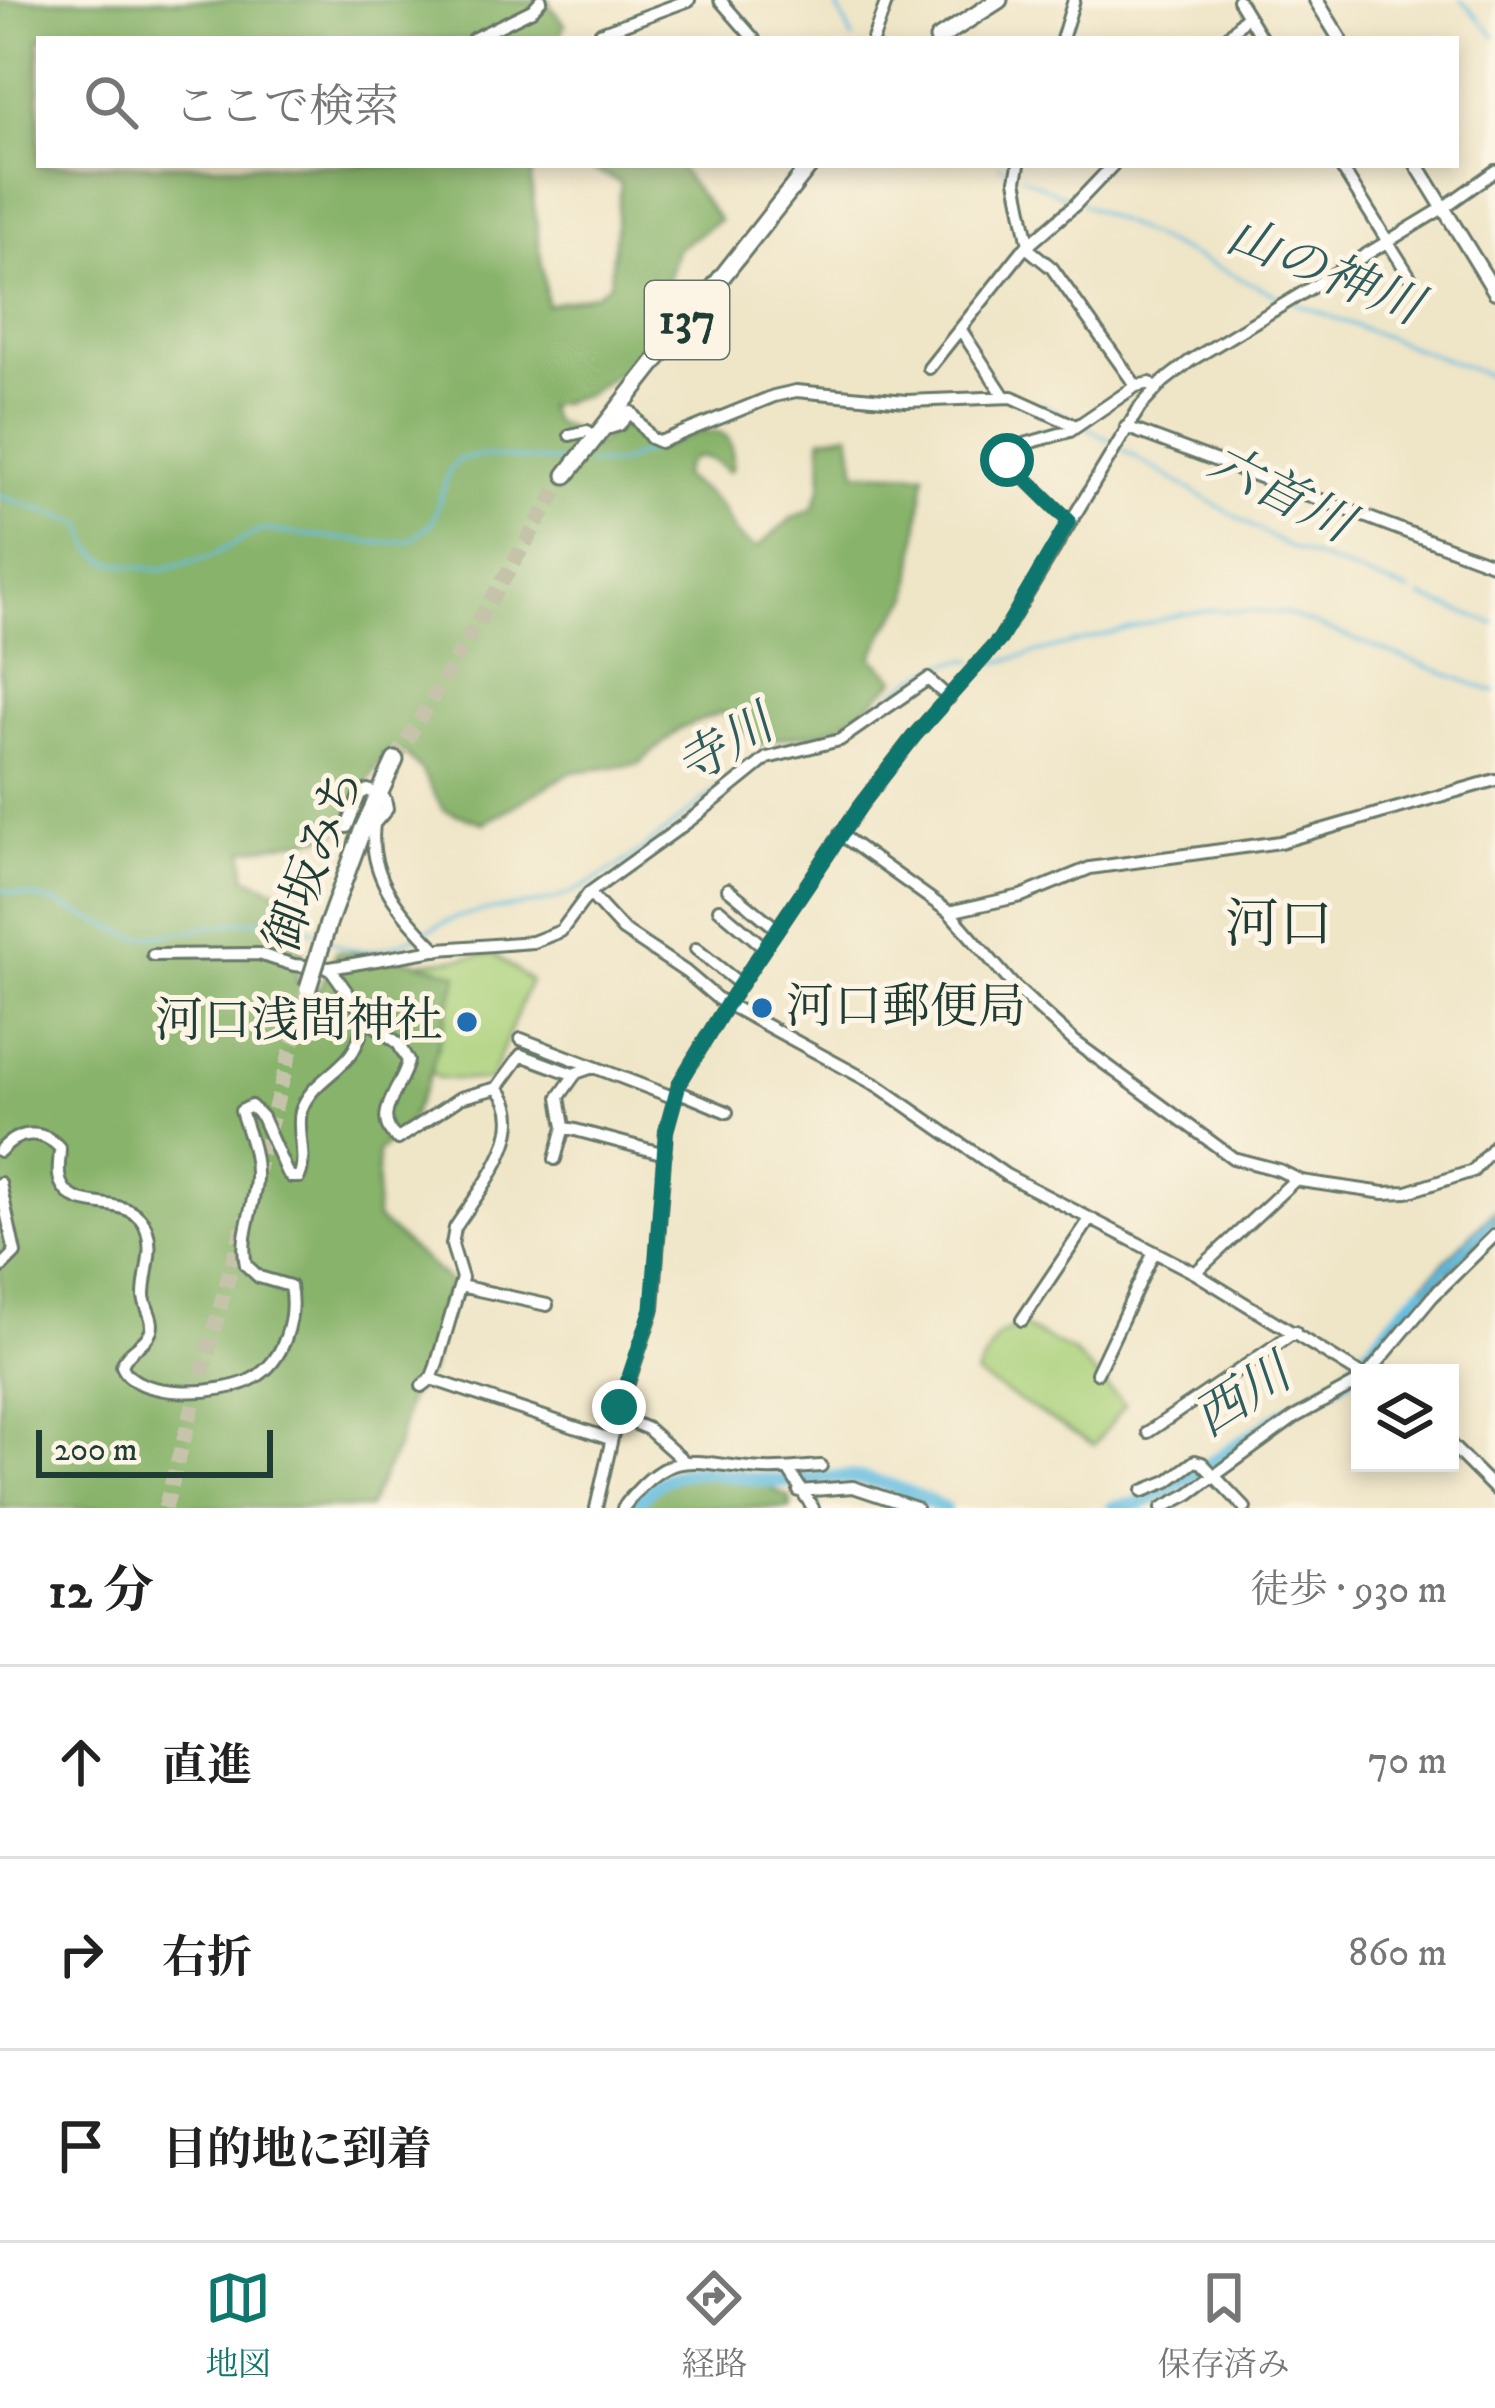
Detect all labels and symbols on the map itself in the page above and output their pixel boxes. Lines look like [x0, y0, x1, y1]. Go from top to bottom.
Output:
water label: 山の神川 [1217, 204, 1435, 342]
road number: 137 [645, 281, 729, 359]
water label: 六首川 [1197, 431, 1367, 560]
route start [980, 433, 1034, 487]
water label: 寺川 [665, 691, 789, 801]
street label: 御坂みち [253, 760, 377, 960]
district label: 河口 [1225, 893, 1333, 960]
place label: 河口郵便局 [786, 978, 1026, 1038]
place label: 河口浅間神社 [155, 992, 443, 1052]
marker: 河口郵便局 [749, 995, 775, 1021]
marker: 河口浅間神社 [454, 1009, 480, 1035]
water label: 西川 [1183, 1340, 1307, 1452]
route end [592, 1380, 646, 1434]
scale bar [36, 1424, 273, 1477]

